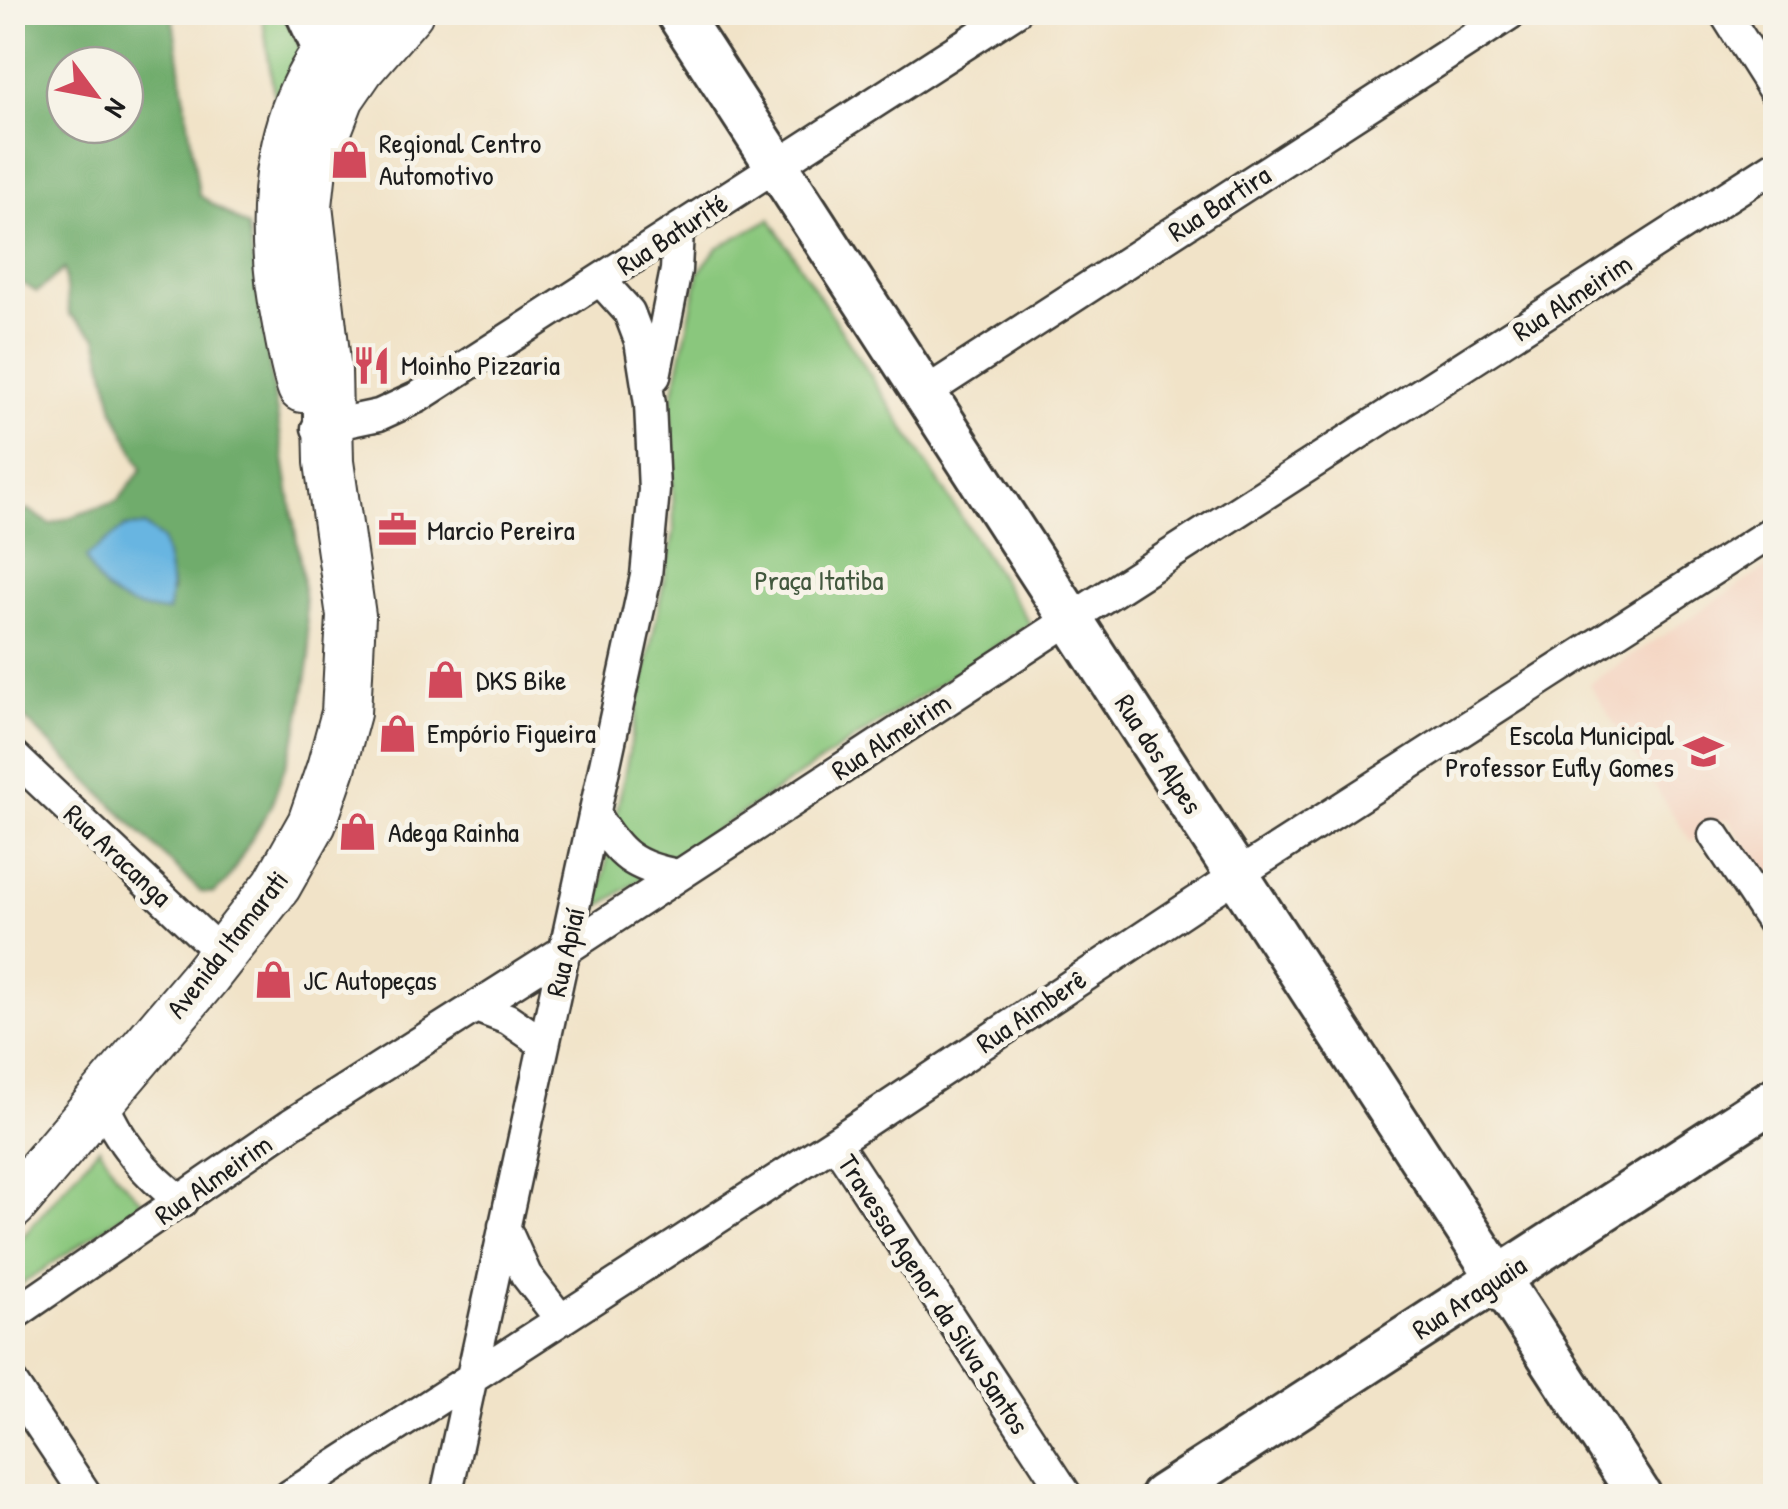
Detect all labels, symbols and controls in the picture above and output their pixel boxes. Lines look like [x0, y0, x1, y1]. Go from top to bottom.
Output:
north arrow [45, 45, 145, 145]
text: N [96, 92, 136, 125]
place label: Regional Centro Automotivo [379, 124, 541, 194]
shop icon: Regional Centro Automotivo [328, 138, 370, 180]
street label: Rua Bartira [1160, 156, 1278, 250]
street label: Rua Baturité [609, 184, 735, 284]
street label: Rua Almeirim [1505, 244, 1639, 350]
restaurant icon: Moinho Pizzaria [350, 344, 392, 386]
place label: Moinho Pizzaria [401, 346, 560, 384]
office icon: Marcio Pereira [376, 509, 418, 551]
place label: Marcio Pereira [427, 511, 575, 549]
park label: Praça Itatiba [754, 561, 884, 599]
shop icon: DKS Bike [425, 659, 467, 701]
place label: DKS Bike [476, 661, 566, 699]
street label: Rua Almeirim [824, 683, 958, 789]
street label: Rua dos Alpes [1106, 687, 1212, 821]
shop icon: Empório Figueira [376, 712, 418, 754]
place label: Empório Figueira [427, 714, 596, 752]
place label: Escola Municipal Professor Eufly Gomes [1445, 716, 1675, 786]
school or university icon: Escola Municipal Professor Eufly Gomes [1683, 730, 1725, 772]
street label: Rua Aracanga [56, 795, 180, 915]
shop icon: Adega Rainha [337, 811, 379, 853]
place label: Adega Rainha [388, 813, 519, 851]
street label: Avenida Itamarati [157, 862, 297, 1026]
street label: Rua Apiaí [536, 904, 594, 1000]
shop icon: JC Autopeças [252, 959, 294, 1001]
street label: Rua Aimberê [969, 960, 1093, 1062]
place label: JC Autopeças [303, 961, 437, 999]
street label: Rua Almeirim [147, 1125, 279, 1233]
street label: Travessa Agenor da Silva Santos [829, 1147, 1039, 1441]
street label: Rua Araguaia [1405, 1246, 1533, 1348]

